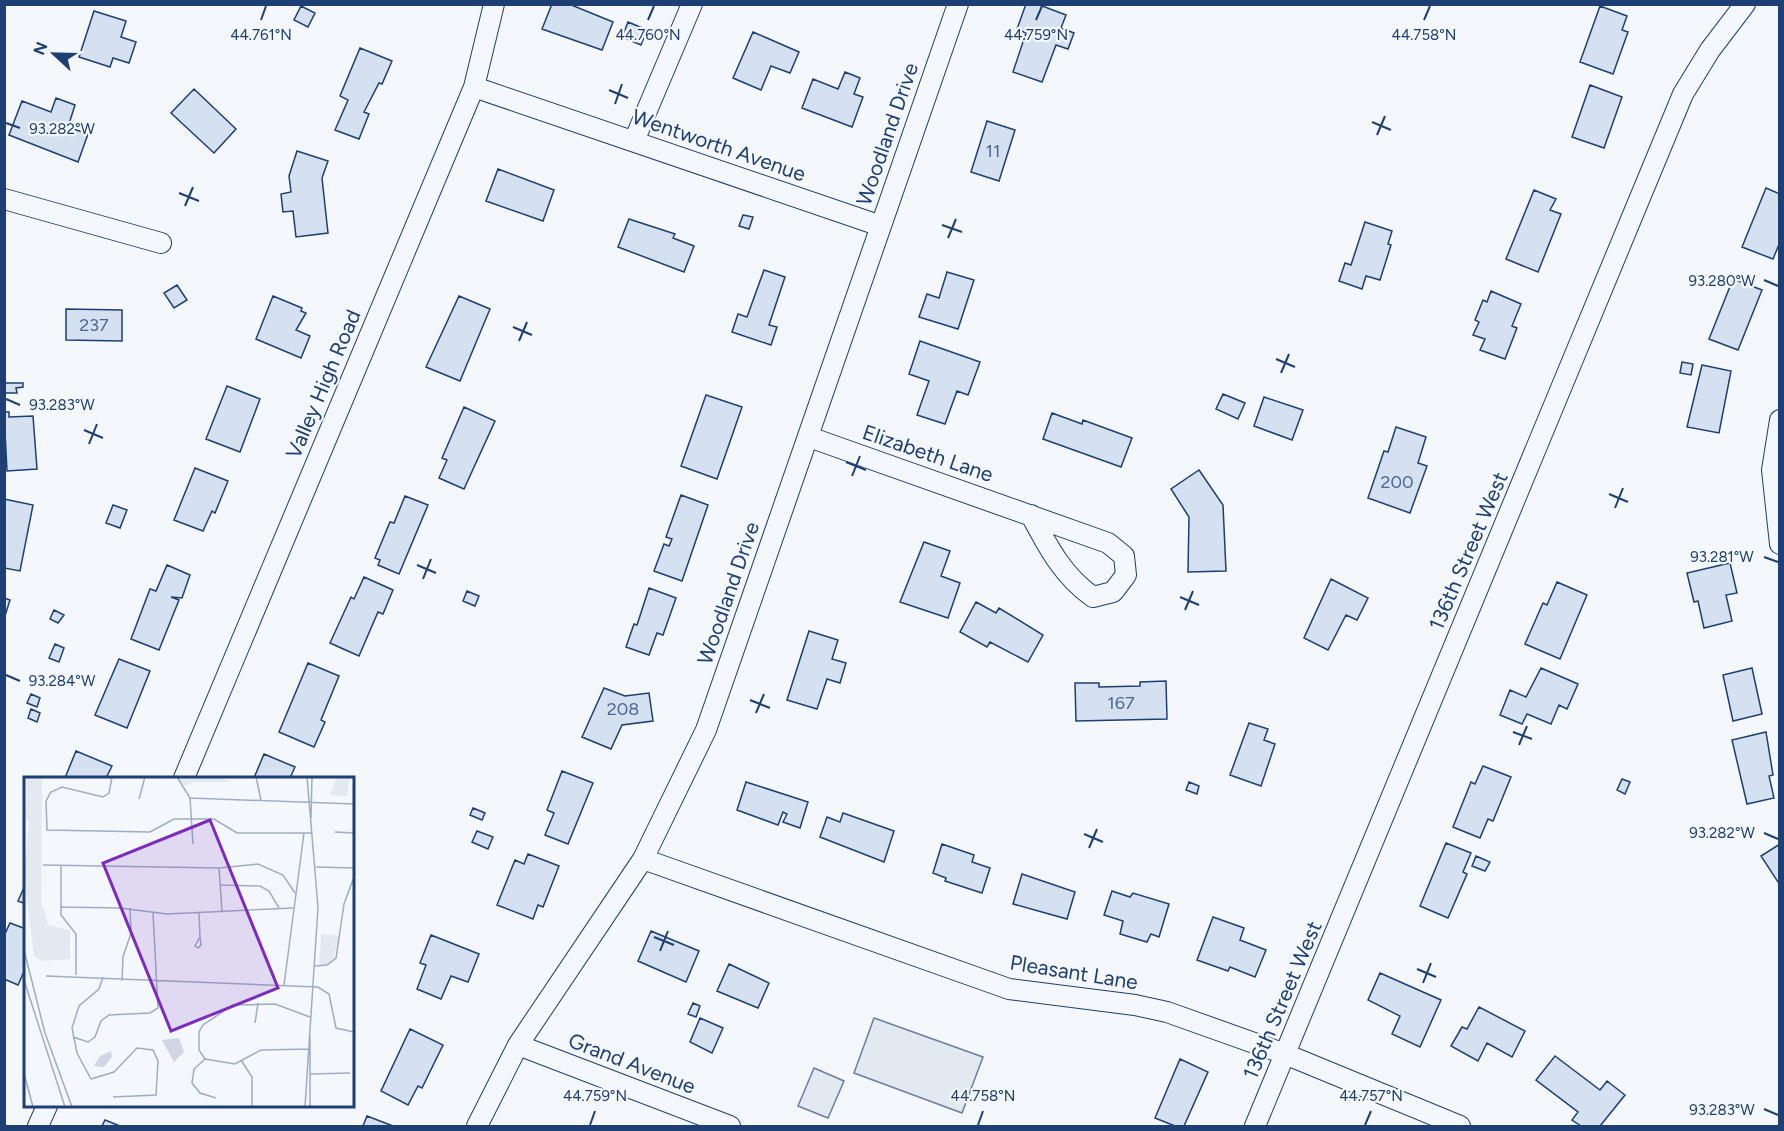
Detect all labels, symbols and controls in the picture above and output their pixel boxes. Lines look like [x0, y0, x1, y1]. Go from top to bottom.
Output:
north arrow [24, 24, 84, 84]
text: 44.761°N [230, 26, 292, 44]
text: 44.760°N [615, 26, 681, 44]
text: 44.759°N [1004, 26, 1068, 44]
text: 44.758°N [1392, 26, 1456, 44]
text: N [29, 39, 52, 58]
street label: Woodland Drive [851, 59, 923, 209]
street label: Wentworth Avenue [629, 104, 809, 186]
text: 93.282°W [29, 120, 95, 138]
house number: 11 [986, 140, 1000, 162]
text: 93.280°W [1689, 272, 1756, 290]
street label: Valley High Road [280, 306, 366, 462]
house number: 237 [79, 314, 109, 336]
text: 93.283°W [29, 396, 95, 414]
street label: Elizabeth Lane [859, 419, 997, 487]
street label: 136th Street West [1423, 468, 1513, 634]
house number: 200 [1380, 471, 1414, 493]
street label: Woodland Drive [692, 518, 764, 668]
text: 93.281°W [1690, 548, 1754, 566]
text: 93.284°W [29, 672, 96, 690]
house number: 167 [1107, 692, 1135, 714]
house number: 208 [607, 698, 639, 720]
inset map [24, 777, 354, 1107]
text: 93.282°W [1689, 824, 1755, 842]
street label: 136th Street West [1237, 917, 1327, 1083]
street label: Pleasant Lane [1008, 950, 1140, 994]
street label: Grand Avenue [565, 1027, 699, 1099]
text: 44.759°N [563, 1087, 627, 1105]
text: 44.758°N [951, 1087, 1015, 1105]
text: 44.757°N [1339, 1087, 1403, 1105]
text: 93.283°W [1689, 1101, 1755, 1119]

